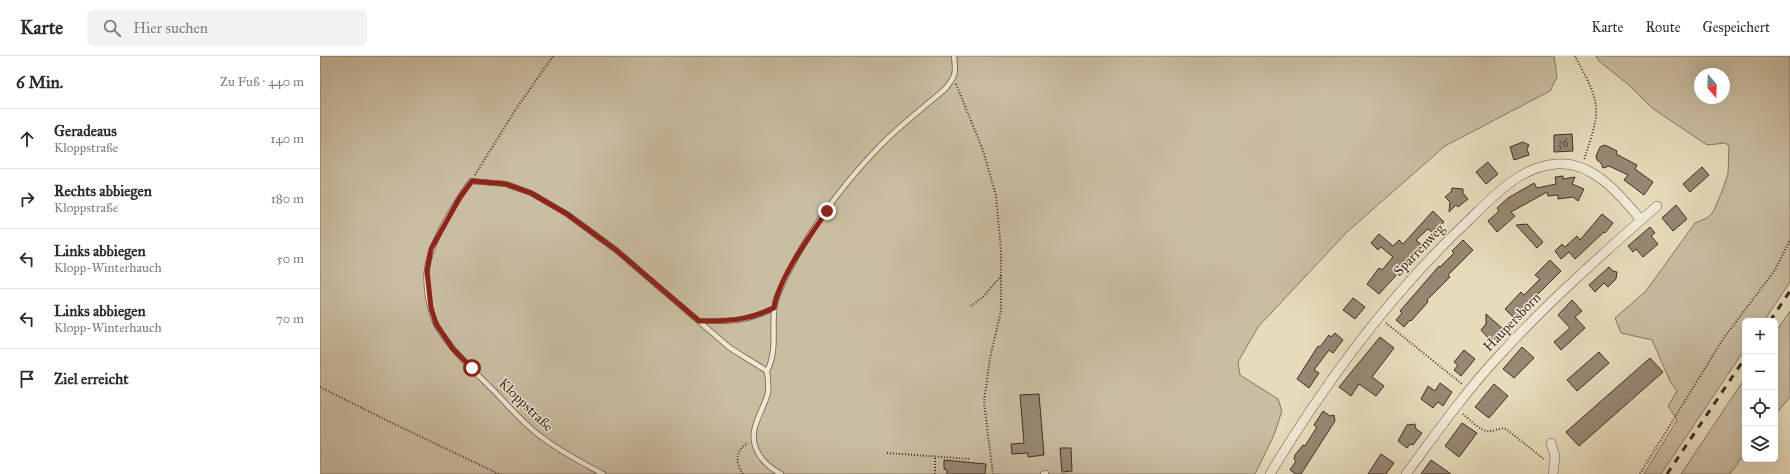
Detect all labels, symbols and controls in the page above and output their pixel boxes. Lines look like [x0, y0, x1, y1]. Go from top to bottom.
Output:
search box [87, 10, 367, 46]
text: Karte [20, 16, 63, 39]
icon: search [101, 17, 123, 39]
text: Hier suchen [133, 19, 208, 37]
text: Karte [1591, 19, 1623, 36]
text: Route [1645, 19, 1681, 36]
text: Gespeichert [1703, 19, 1770, 36]
north arrow [1694, 68, 1730, 104]
text: 6 Min. [16, 72, 63, 93]
text: Zu Fuß · 440 m [220, 74, 304, 90]
text: Geradeaus [54, 122, 117, 140]
icon: ahead [16, 128, 38, 150]
text: 140 m [270, 131, 304, 147]
house number: 36 [1558, 136, 1569, 150]
text: Kloppstraße [54, 140, 118, 156]
text: Rechts abbiegen [54, 182, 152, 200]
icon: right [16, 188, 38, 210]
text: 180 m [271, 191, 304, 207]
text: Kloppstraße [54, 200, 118, 216]
route end [818, 202, 836, 220]
street label: Sparrenweg [1390, 220, 1448, 280]
text: Links abbiegen [54, 242, 146, 260]
icon: left [16, 248, 38, 270]
text: 50 m [277, 251, 304, 267]
text: Klopp-Winterhauch [54, 260, 162, 276]
street label: Haupersborn [1480, 289, 1545, 355]
text: Links abbiegen [54, 302, 146, 320]
icon: left [16, 308, 38, 330]
text: 70 m [276, 311, 304, 327]
map controls [1742, 318, 1778, 462]
button: + [1742, 318, 1778, 354]
text: Klopp-Winterhauch [54, 320, 162, 336]
button: − [1742, 354, 1778, 390]
route start [463, 359, 481, 377]
icon: arrive [16, 368, 38, 390]
text: Ziel erreicht [54, 370, 129, 388]
street label: Kloppstraße [495, 375, 557, 435]
button: locate [1742, 390, 1778, 426]
button: layers [1742, 426, 1778, 462]

